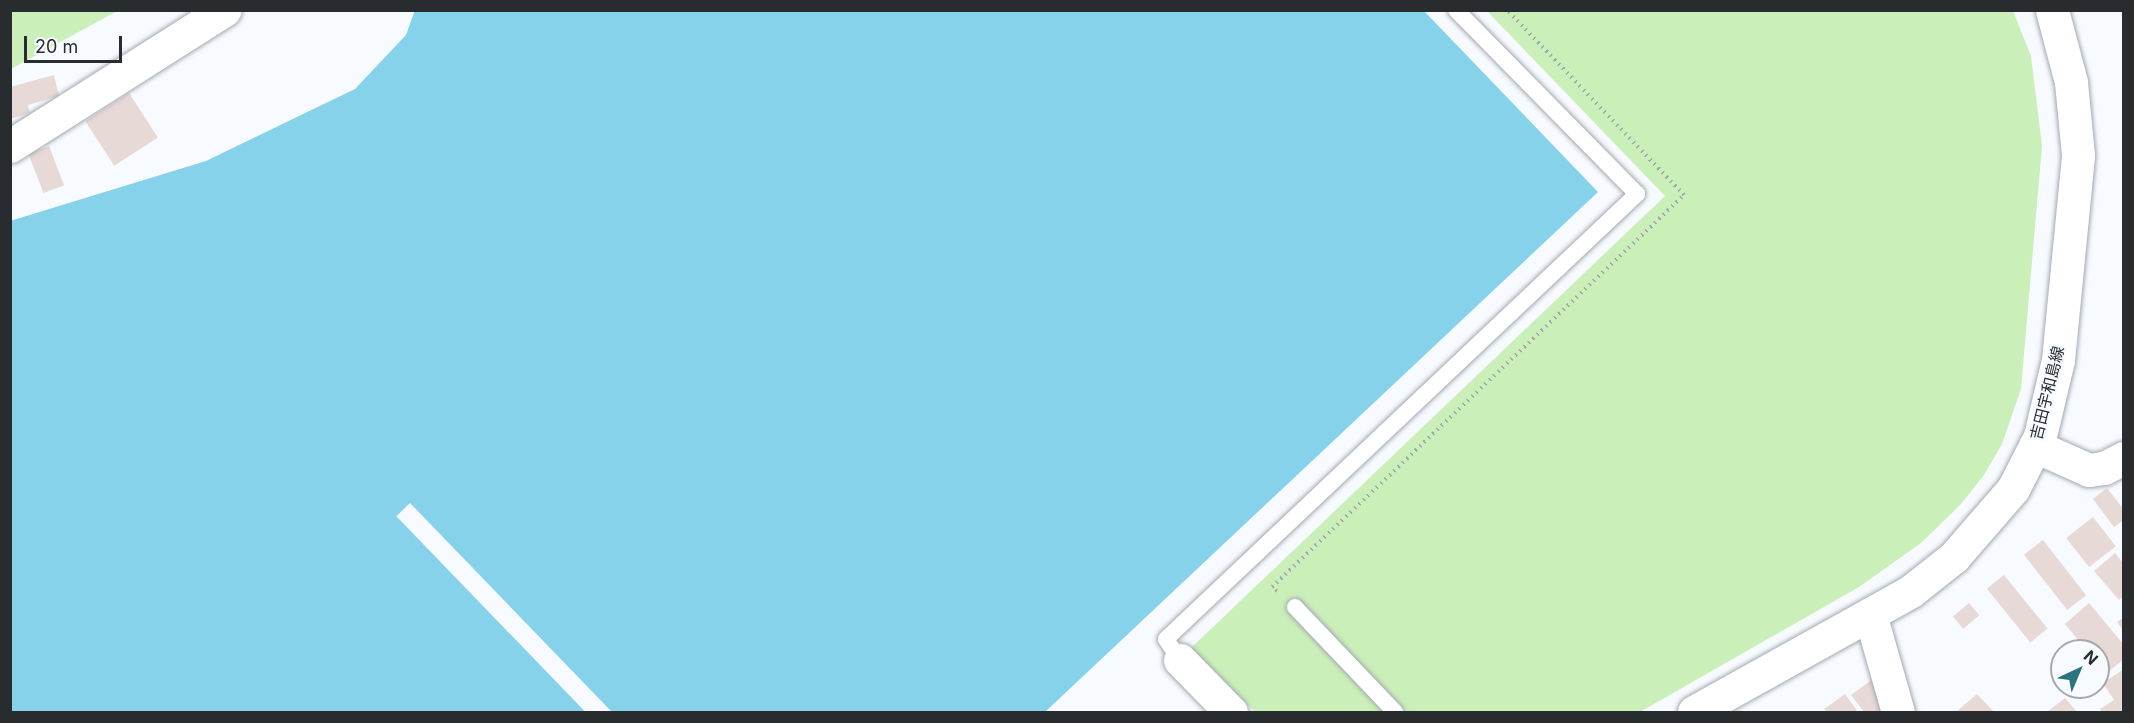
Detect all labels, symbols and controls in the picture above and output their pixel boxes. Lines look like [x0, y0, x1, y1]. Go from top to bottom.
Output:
scale bar [27, 24, 124, 62]
text: 20 m [35, 36, 78, 57]
street label: 吉田宇和島線 [2026, 344, 2068, 442]
north arrow [2050, 639, 2110, 699]
text: N [2080, 646, 2102, 669]

